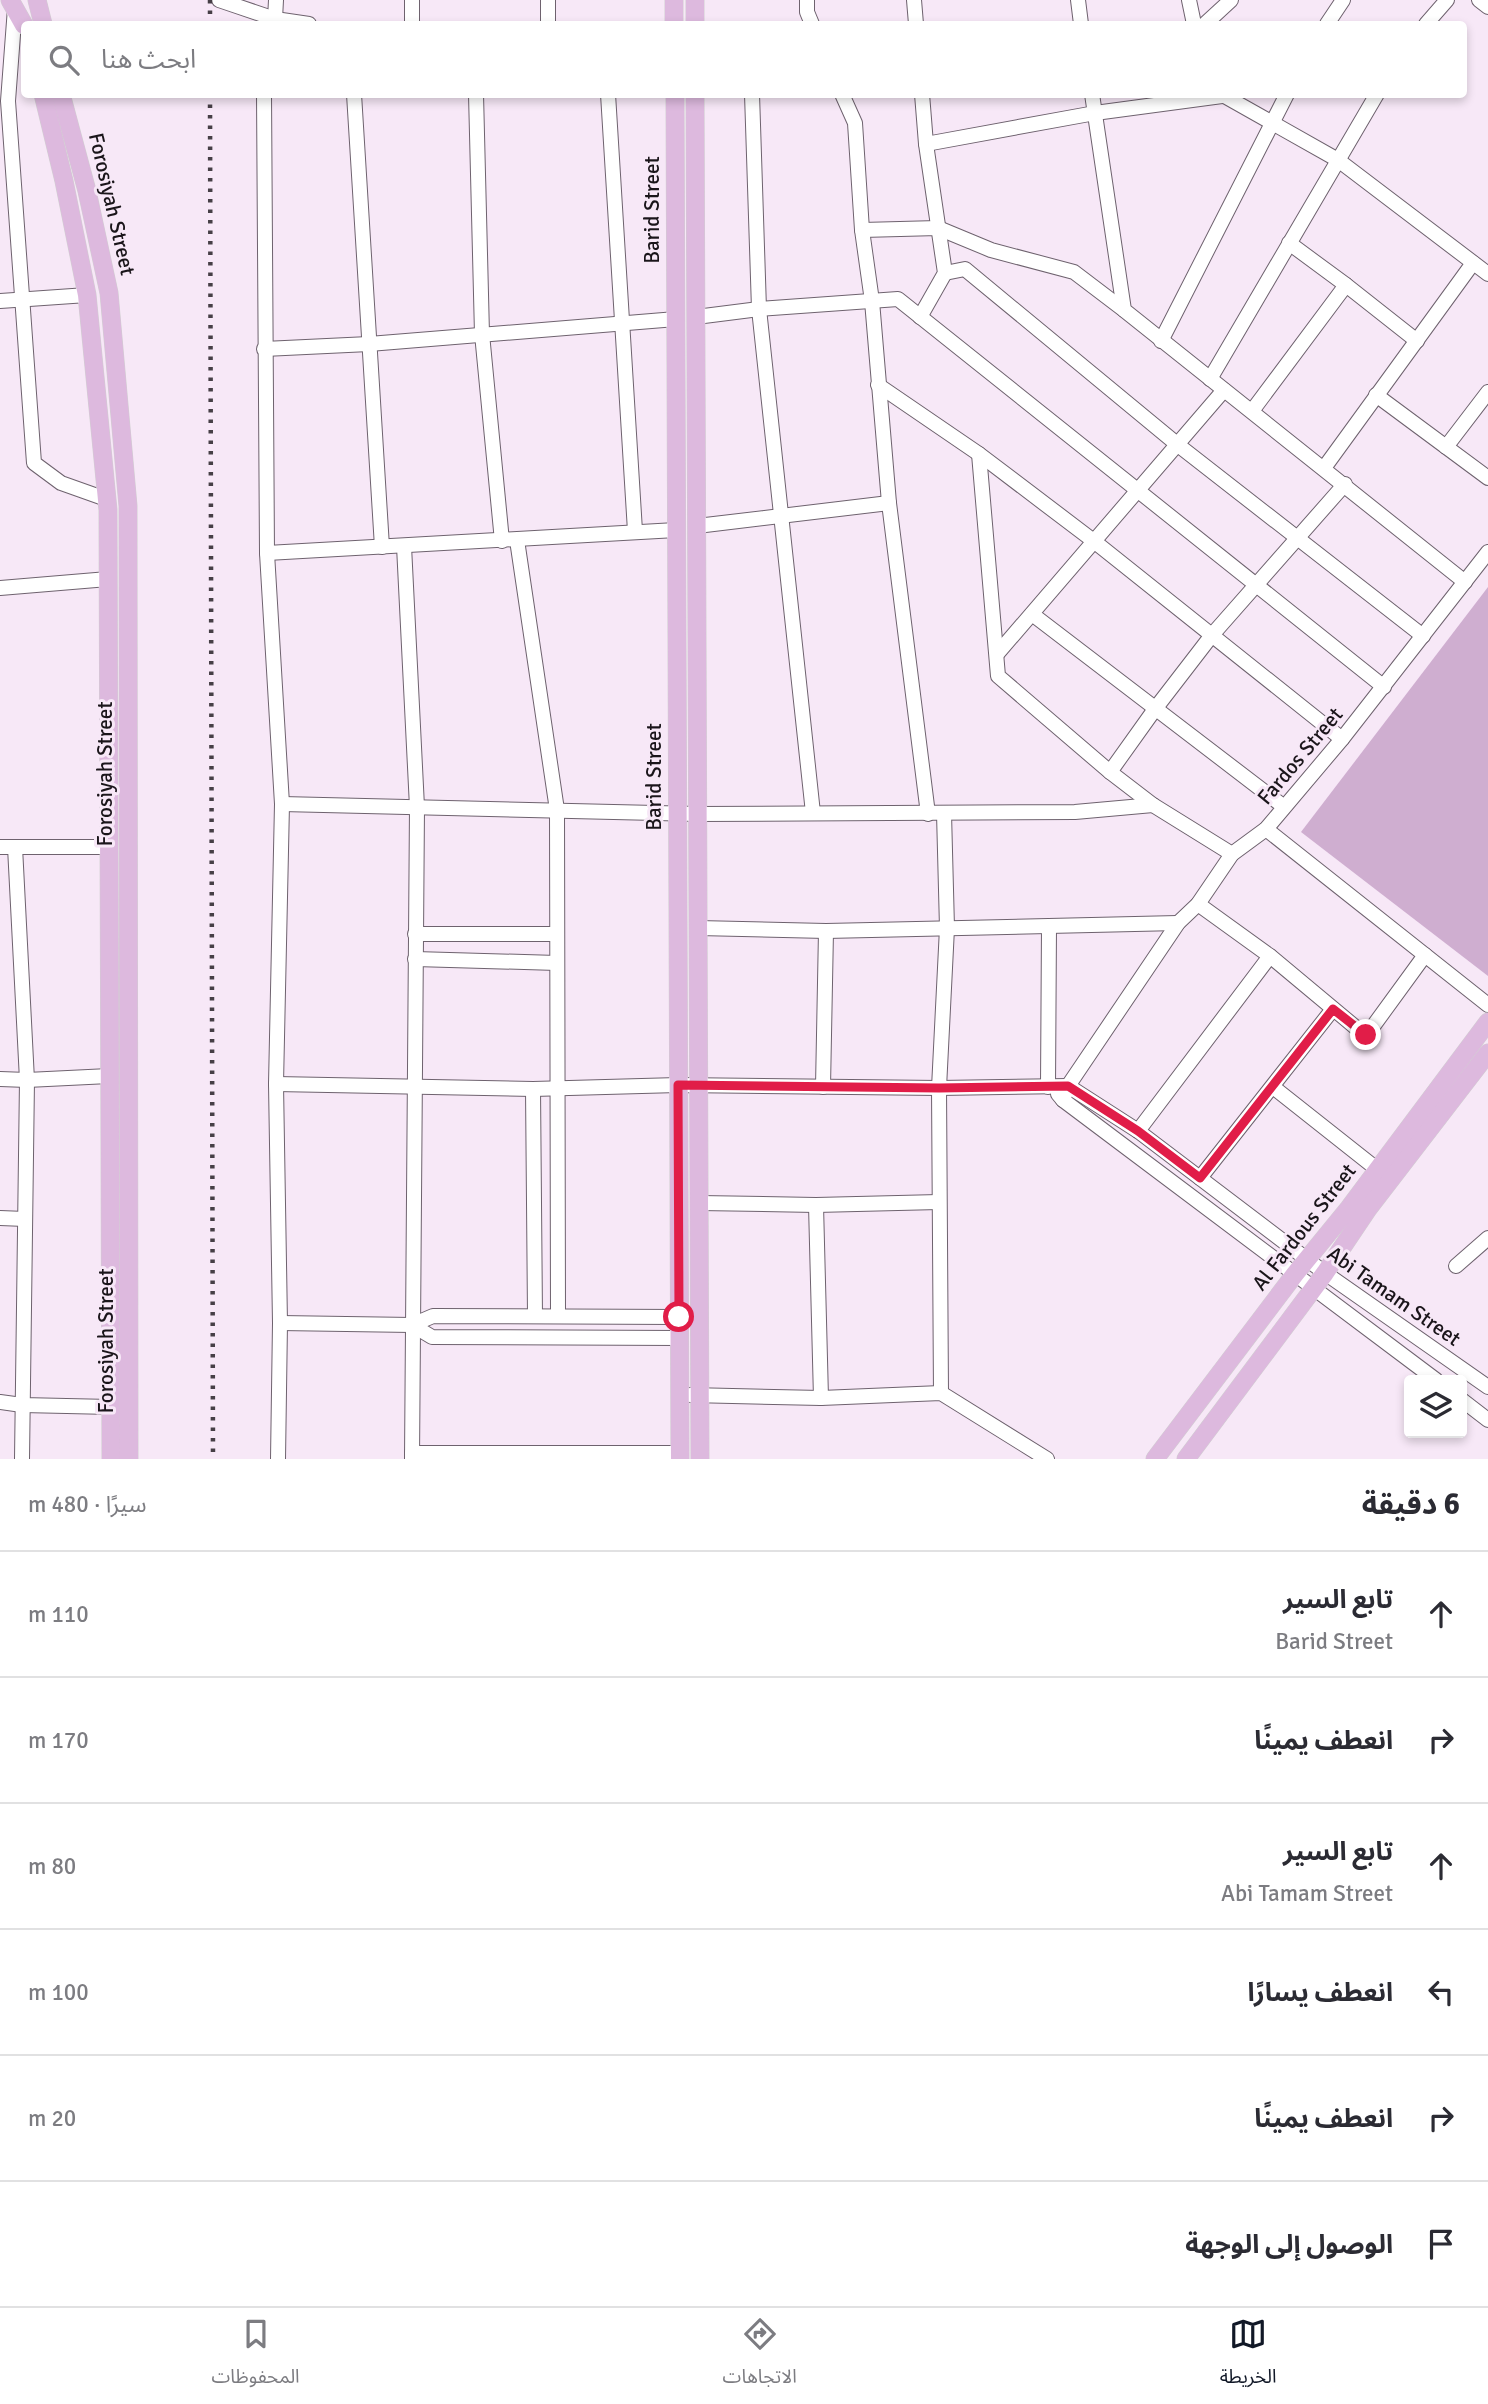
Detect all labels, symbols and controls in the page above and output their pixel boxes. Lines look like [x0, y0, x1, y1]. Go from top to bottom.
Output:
search box [21, 21, 1467, 98]
icon: search [45, 41, 83, 79]
text: ابحث هنا [101, 44, 196, 76]
street label: Forosiyah Street [83, 130, 141, 278]
street label: Barid Street [639, 156, 665, 264]
street label: Forosiyah Street [92, 701, 118, 847]
street label: Fardos Street [1252, 702, 1348, 810]
street label: Barid Street [641, 723, 667, 831]
route end [1350, 1019, 1381, 1050]
street label: Al Fardous Street [1246, 1158, 1362, 1296]
street label: Abi Tamam Street [1322, 1240, 1466, 1352]
street label: Forosiyah Street [93, 1268, 119, 1414]
route start [663, 1301, 694, 1332]
map controls [1404, 1375, 1467, 1438]
button: layers [1404, 1375, 1467, 1438]
text: 6 دقيقة [1362, 1486, 1460, 1523]
text: سيرًا · 480 m [28, 1490, 146, 1519]
text: تابع السير [1283, 1584, 1393, 1616]
icon: ahead [1422, 1595, 1460, 1633]
text: 110 m [28, 1600, 89, 1629]
text: Barid Street [1275, 1627, 1393, 1656]
icon: right [1422, 1721, 1460, 1759]
text: انعطف يمينًا [1254, 1725, 1393, 1757]
text: 170 m [28, 1726, 89, 1755]
text: تابع السير [1283, 1836, 1393, 1868]
icon: ahead [1422, 1847, 1460, 1885]
text: 80 m [28, 1852, 76, 1881]
text: Abi Tamam Street [1221, 1879, 1393, 1908]
icon: left [1422, 1973, 1460, 2011]
text: انعطف يسارًا [1248, 1977, 1393, 2009]
text: 100 m [28, 1978, 89, 2007]
icon: right [1422, 2099, 1460, 2137]
text: انعطف يمينًا [1254, 2103, 1393, 2135]
text: 20 m [28, 2104, 76, 2133]
icon: arrive [1422, 2225, 1460, 2263]
text: الوصول إلى الوجهة [1185, 2229, 1393, 2261]
tab: المحفوظات [211, 2315, 300, 2397]
tab: الاتجاهات [723, 2315, 797, 2397]
tab: الخريطة [1220, 2315, 1277, 2397]

